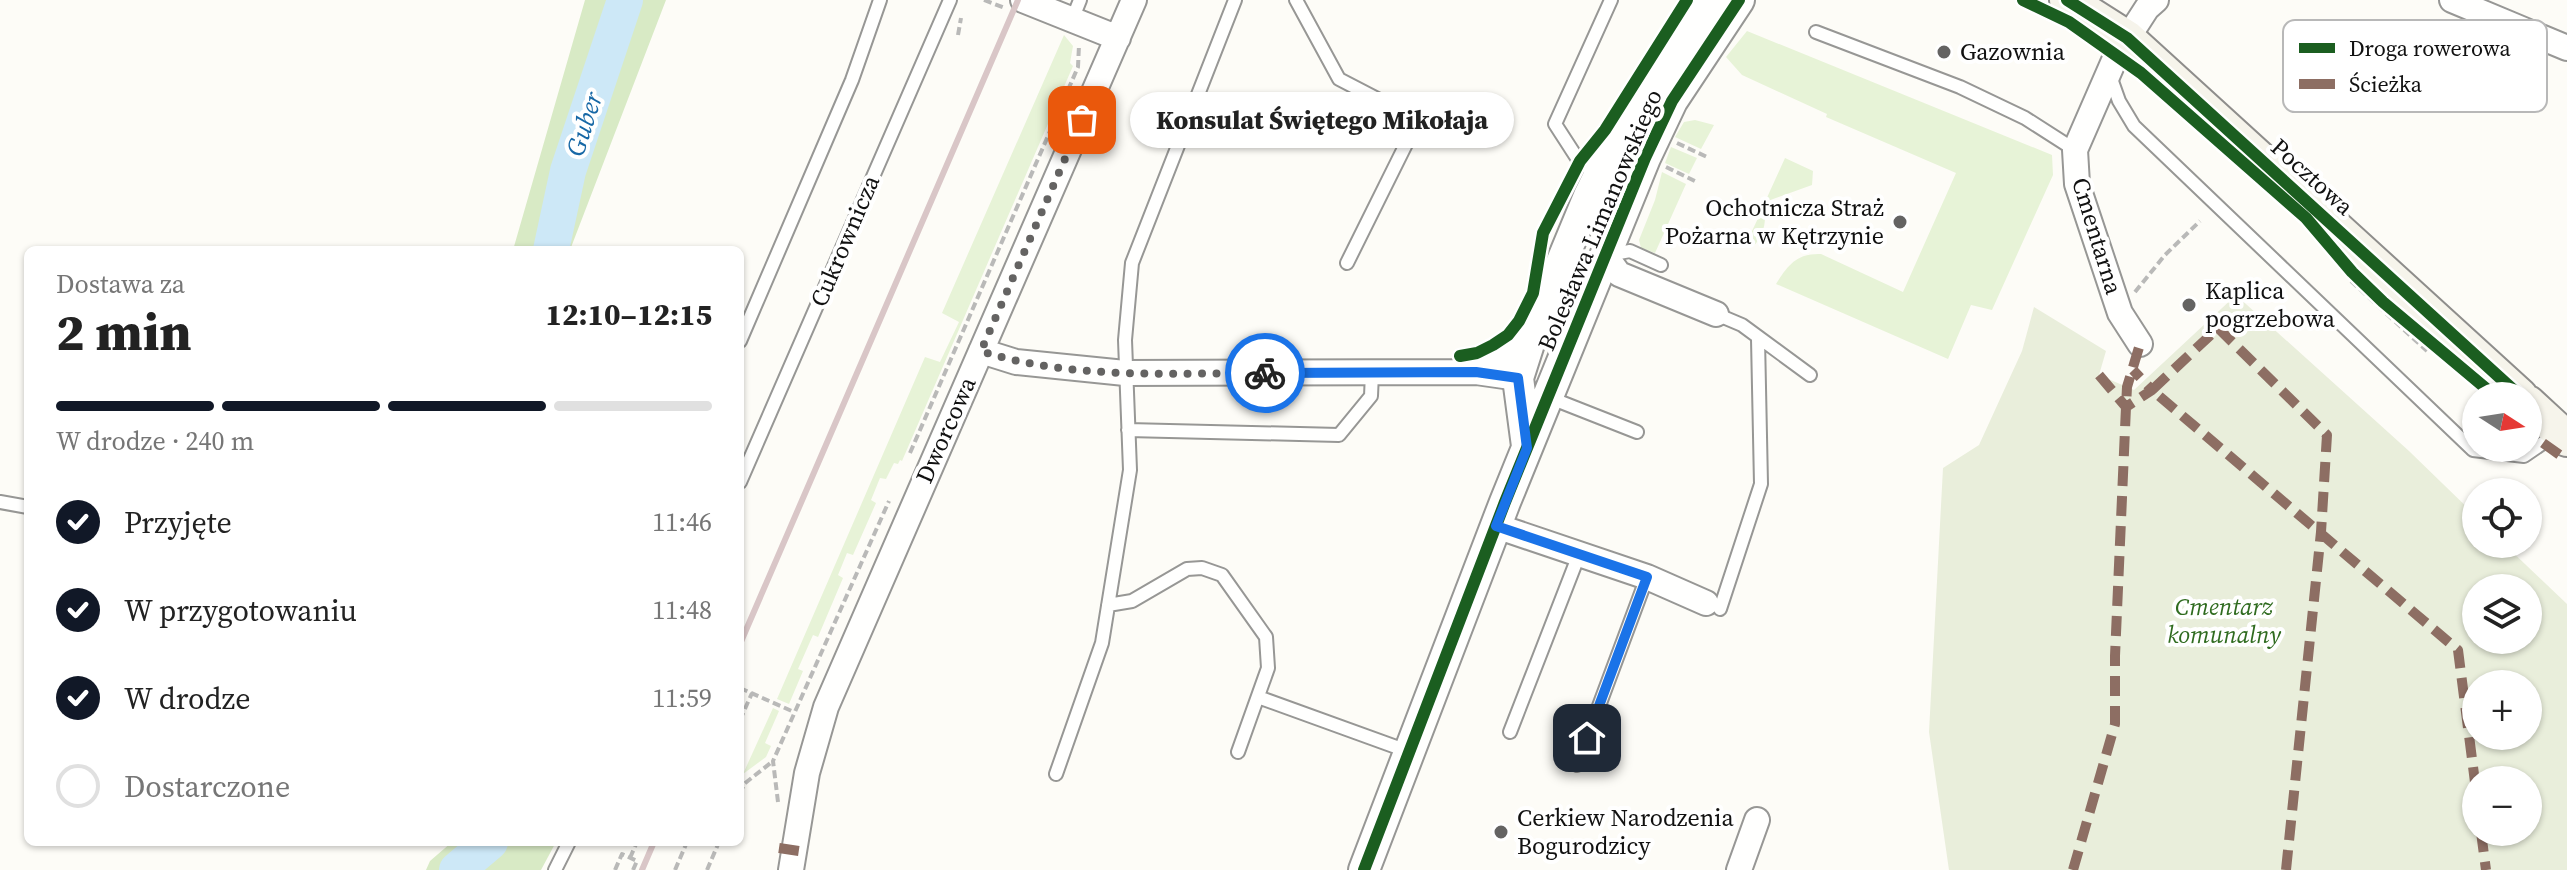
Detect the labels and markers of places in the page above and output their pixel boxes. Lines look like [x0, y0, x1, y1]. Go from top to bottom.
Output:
place label: Gazownia [1960, 35, 2066, 68]
marker: Gazownia [1935, 43, 1953, 61]
pin [1048, 86, 1116, 154]
callout: Konsulat Świętego Mikołaja [1130, 92, 1514, 148]
place label: Ochotnicza Straż Pożarna w Kętrzynie [1665, 191, 1884, 252]
marker: Ochotnicza Straż Pożarna w Kętrzynie [1891, 213, 1909, 231]
place label: Kaplica pogrzebowa [2205, 274, 2336, 335]
marker: Kaplica pogrzebowa [2180, 296, 2198, 314]
pin [1553, 704, 1621, 772]
place label: Cerkiew Narodzenia Bogurodzicy [1517, 801, 1735, 862]
marker: Cerkiew Narodzenia Bogurodzicy [1492, 823, 1510, 841]

